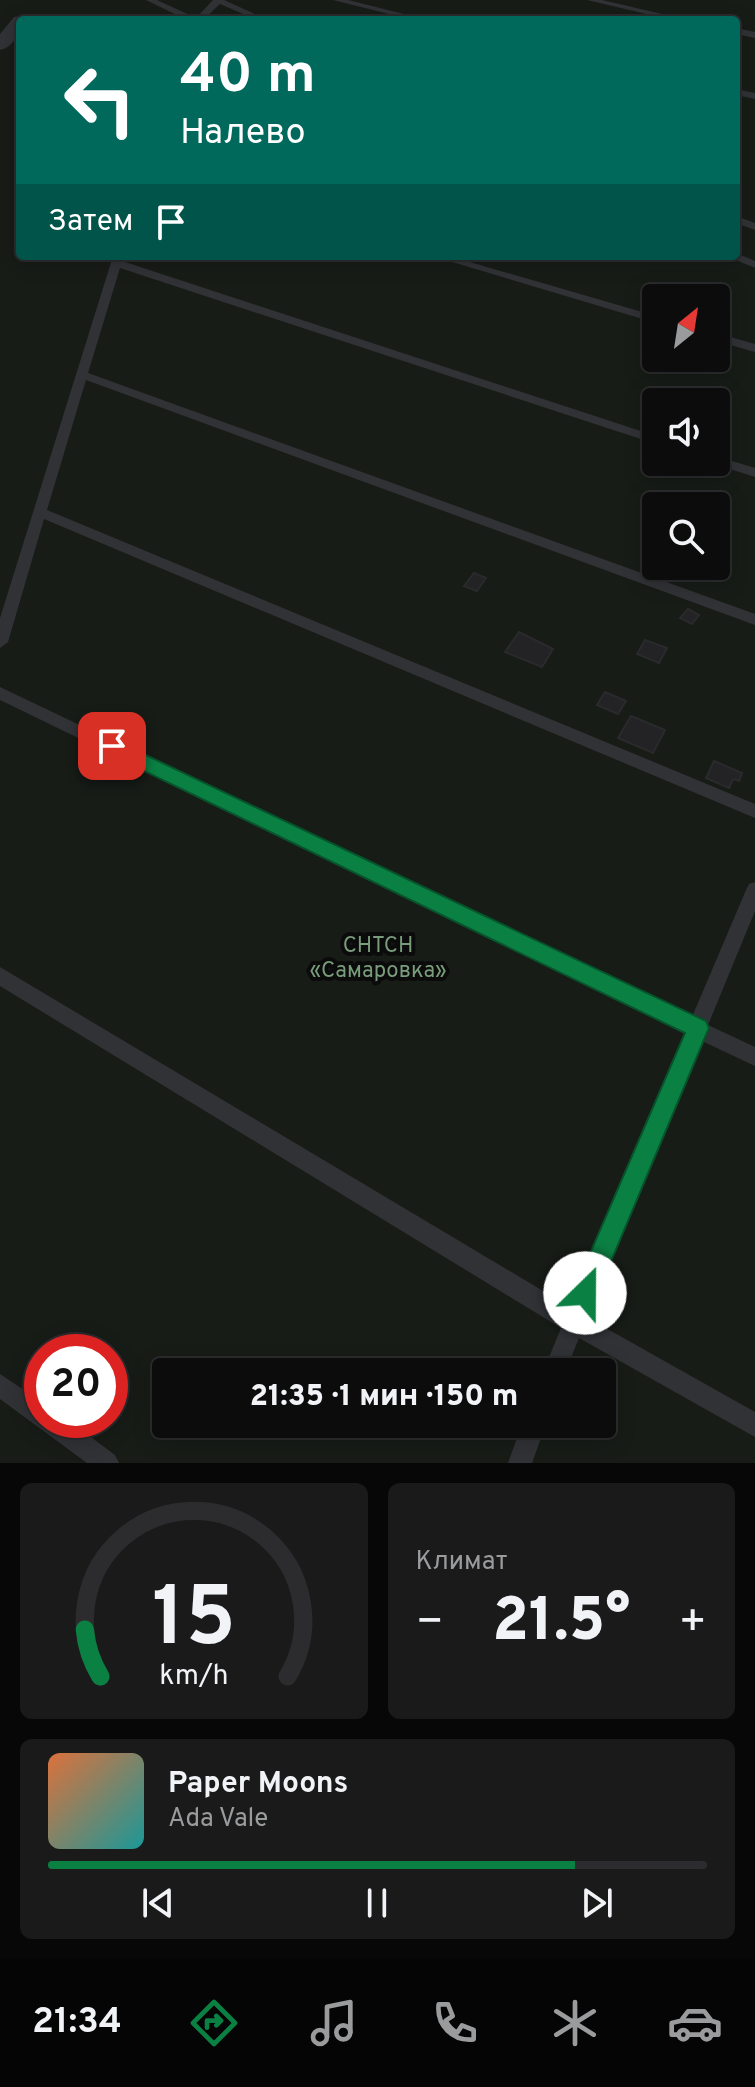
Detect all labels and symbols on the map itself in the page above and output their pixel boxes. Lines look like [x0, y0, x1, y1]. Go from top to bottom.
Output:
north arrow [642, 284, 730, 372]
pin [78, 712, 146, 780]
park label: СНТСН «Самаровка» [310, 933, 447, 985]
position arrow [543, 1251, 627, 1335]
speed limit sign: 20 [24, 1334, 128, 1438]

